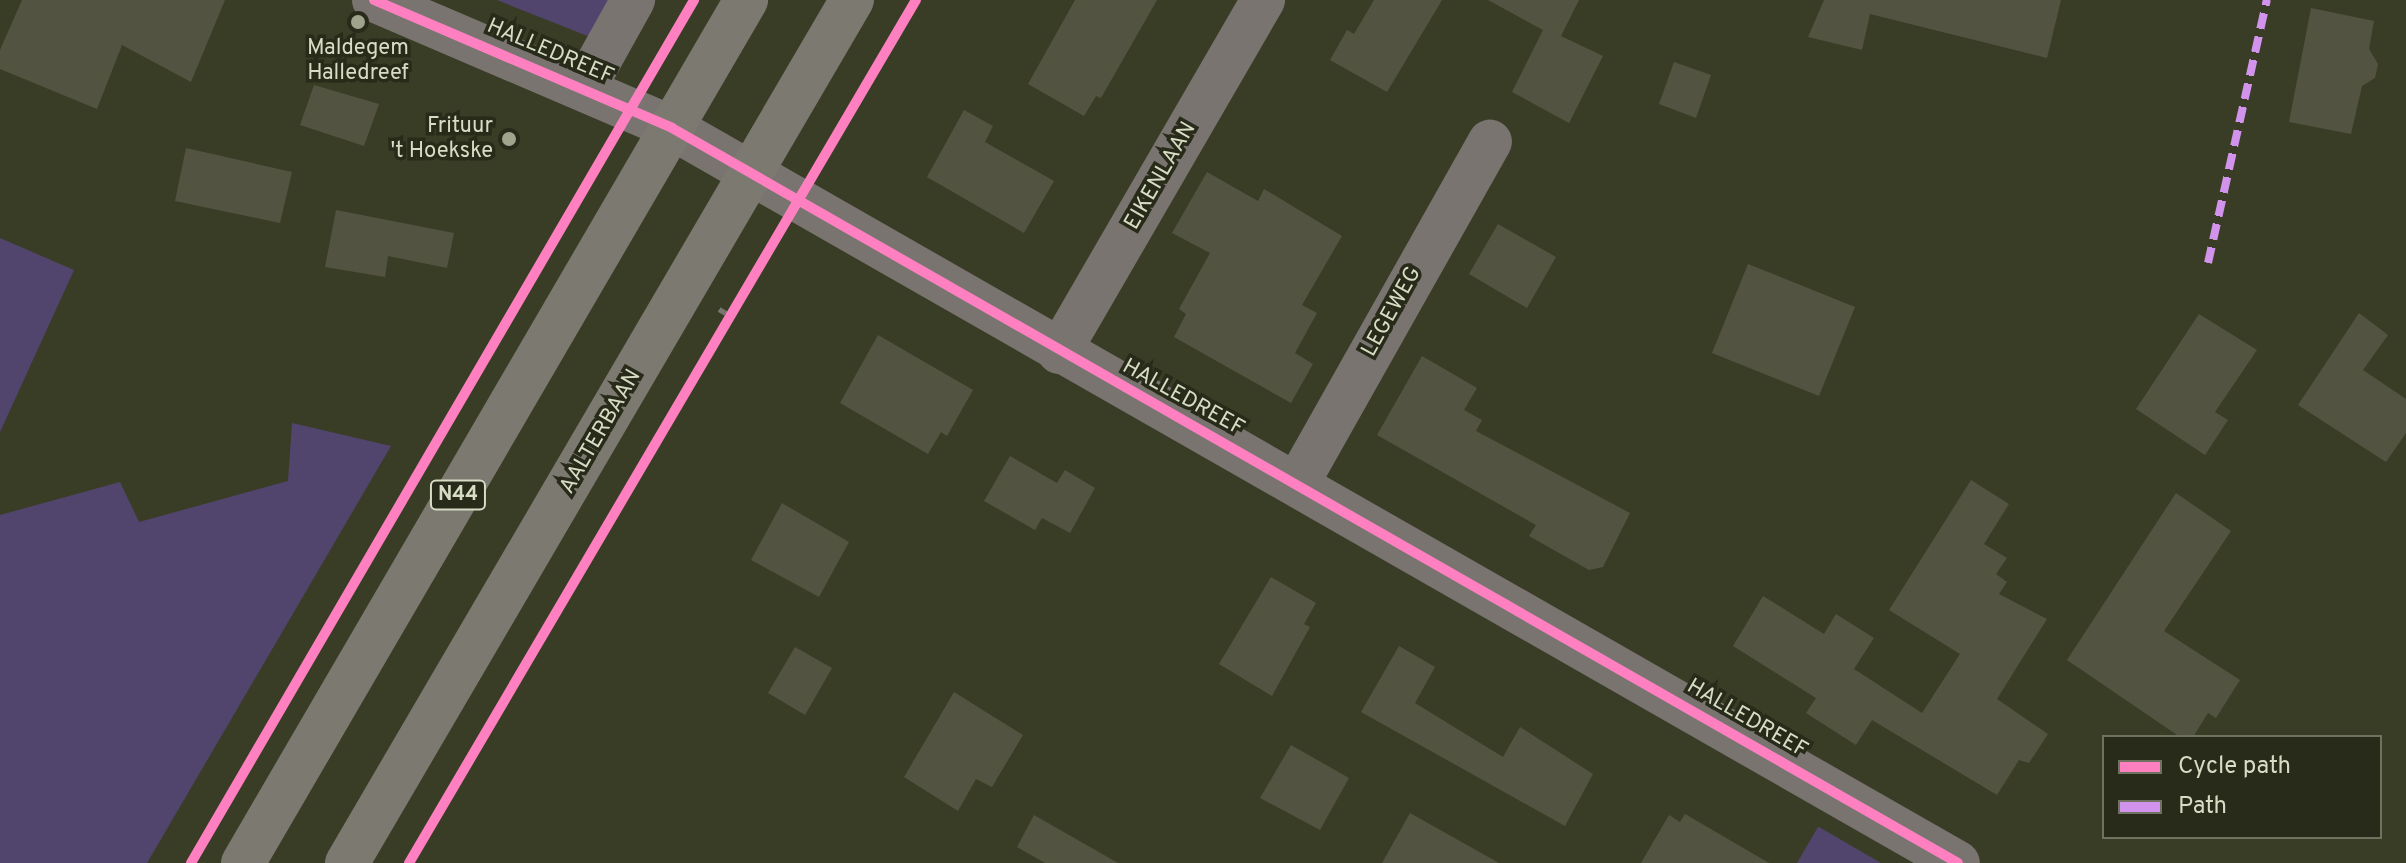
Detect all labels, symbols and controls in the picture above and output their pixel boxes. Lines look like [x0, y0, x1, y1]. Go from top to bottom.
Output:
marker: Maldegem Halledreef [349, 13, 367, 31]
street label: HALLEDREEF [483, 13, 617, 91]
place label: Maldegem Halledreef [307, 35, 409, 86]
place label: Frituur 't Hoekske [390, 113, 493, 164]
street label: EIKENLAAN [1120, 117, 1202, 235]
marker: Frituur 't Hoekske [500, 130, 518, 148]
street label: LEGEWEG [1356, 262, 1428, 362]
street label: HALLEDREEF [1118, 354, 1248, 442]
street label: AALTERBAAN [555, 365, 647, 499]
road number: N44 [428, 479, 488, 511]
street label: HALLEDREEF [1682, 674, 1812, 764]
legend [2102, 735, 2382, 839]
text: Cycle path [2178, 752, 2291, 782]
text: Path [2178, 792, 2227, 822]

